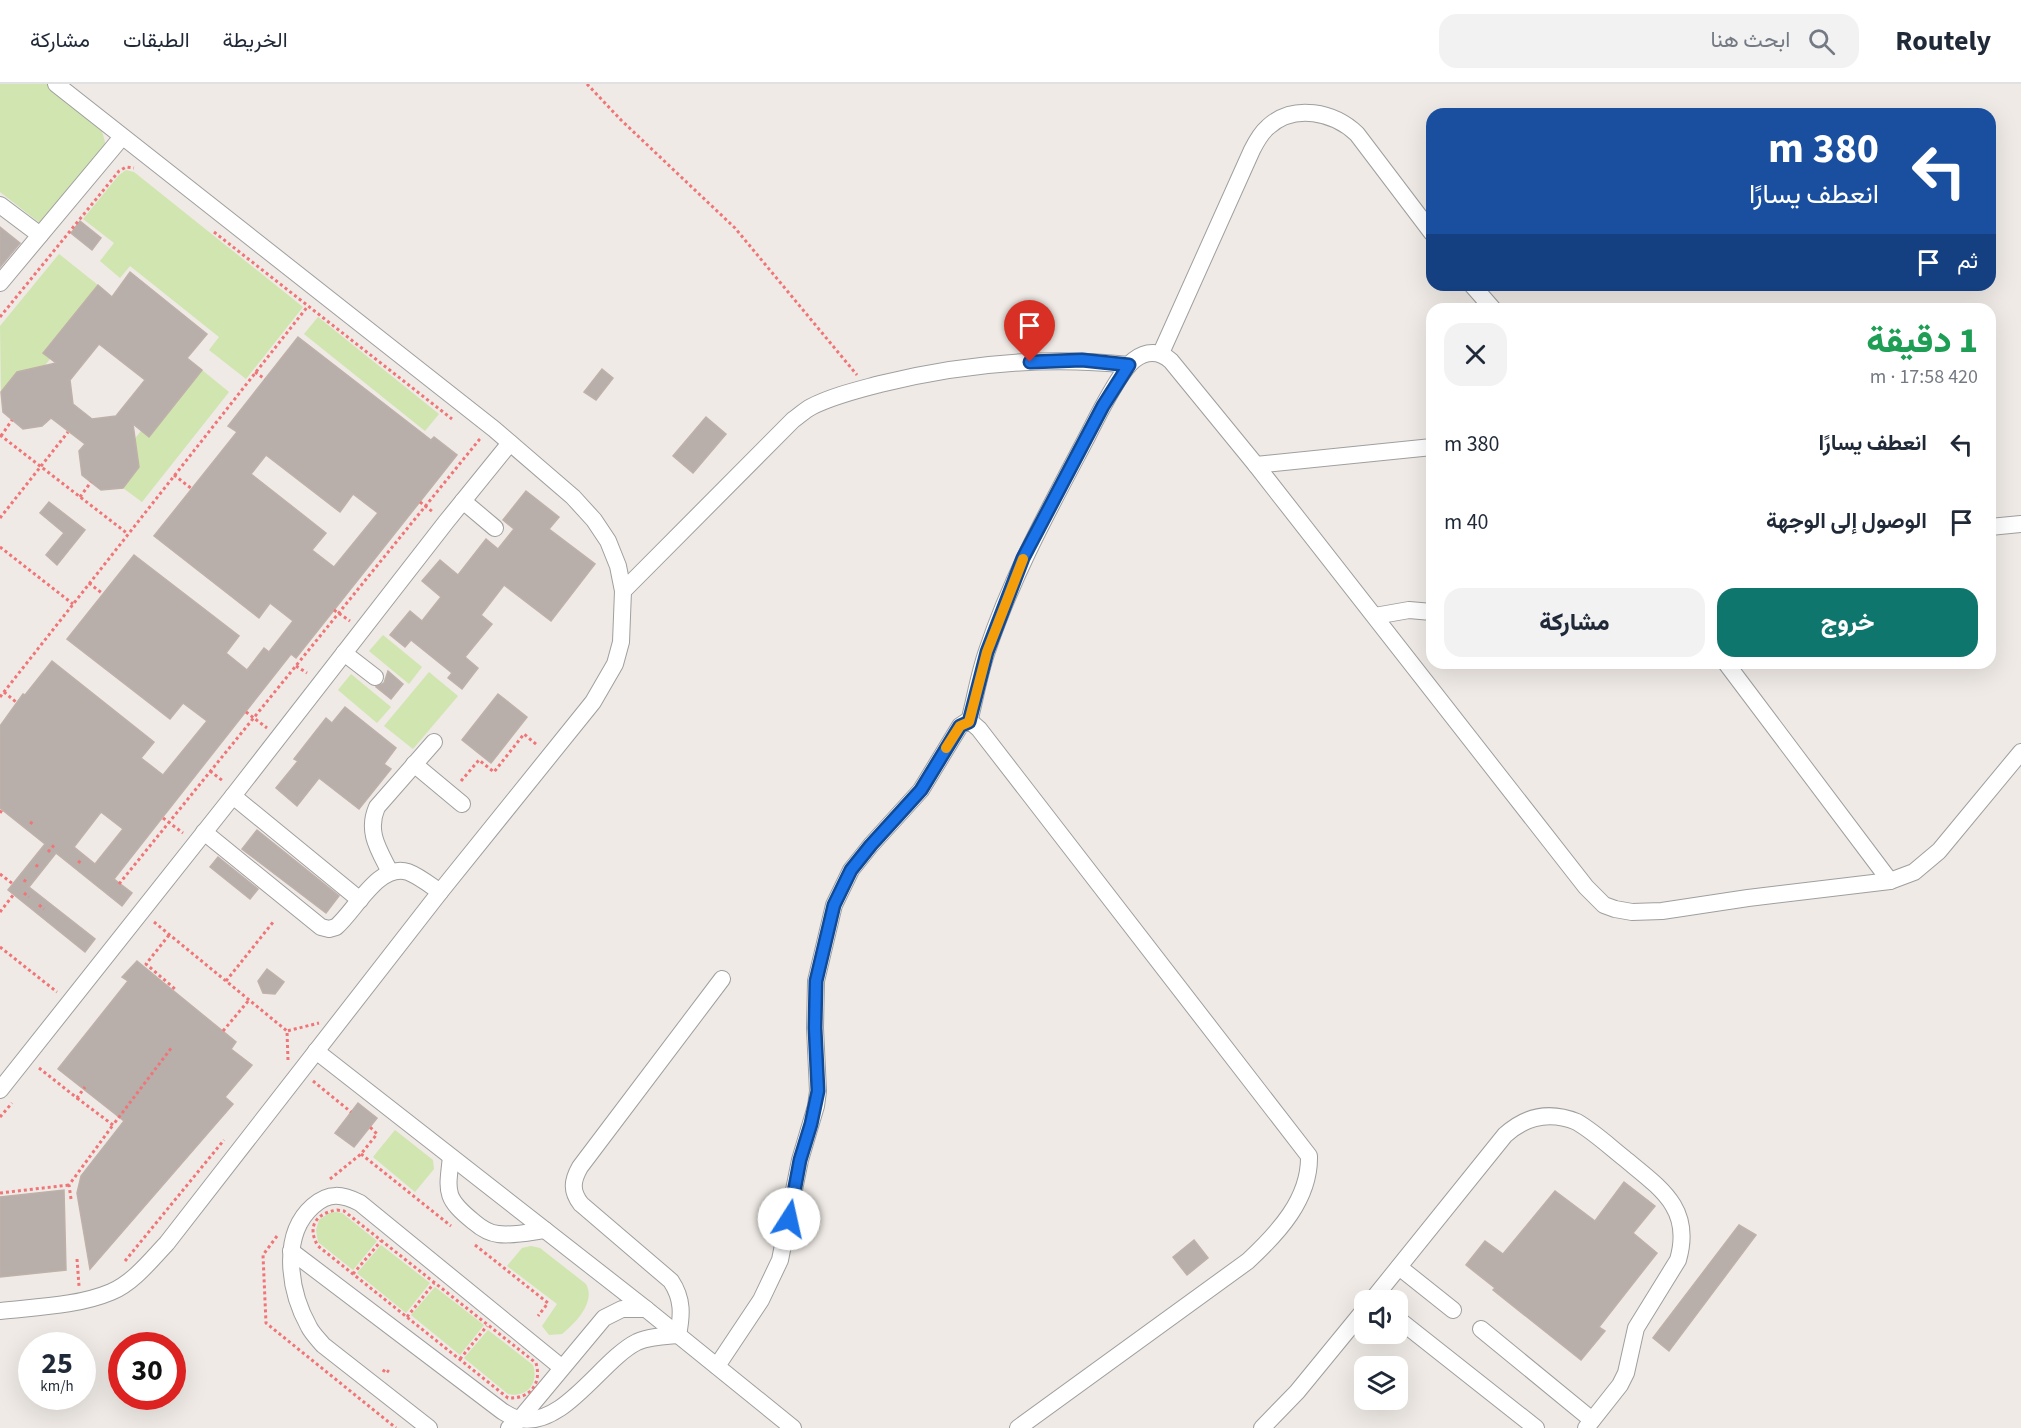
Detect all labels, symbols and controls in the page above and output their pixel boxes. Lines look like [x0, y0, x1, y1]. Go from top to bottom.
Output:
search box [1439, 14, 1859, 68]
text: Routely [1895, 21, 1991, 61]
text: ابحث هنا [1710, 24, 1790, 56]
text: مشاركة [30, 25, 90, 55]
text: الطبقات [123, 25, 190, 55]
text: الخريطة [223, 25, 288, 55]
icon: search [1805, 25, 1838, 58]
text: 380 m [1768, 119, 1879, 179]
icon: left [1900, 132, 1978, 210]
text: انعطف يسارًا [1749, 175, 1879, 214]
text: ثم [1957, 245, 1978, 277]
icon: arrive [1912, 246, 1945, 279]
pin [1004, 300, 1055, 362]
icon: arrive [1013, 309, 1046, 342]
text: 1 دقيقة [1866, 315, 1978, 366]
button: close [1444, 323, 1507, 386]
text: 420 m · 17:58 [1870, 363, 1978, 391]
text: انعطف يسارًا [1818, 427, 1927, 459]
text: 380 m [1444, 428, 1499, 460]
icon: left [1945, 428, 1978, 461]
text: الوصول إلى الوجهة [1766, 505, 1927, 537]
text: 40 m [1444, 506, 1489, 538]
icon: arrive [1945, 506, 1978, 539]
button: مشاركة [1444, 588, 1705, 657]
button: خروج [1717, 588, 1978, 657]
position arrow [757, 1187, 821, 1251]
map controls [1354, 1290, 1408, 1410]
button: sound [1354, 1290, 1408, 1344]
speed limit sign: 30 [108, 1332, 186, 1410]
text: 25 [41, 1342, 73, 1385]
button: layers [1354, 1356, 1408, 1410]
text: km/h [40, 1376, 74, 1397]

